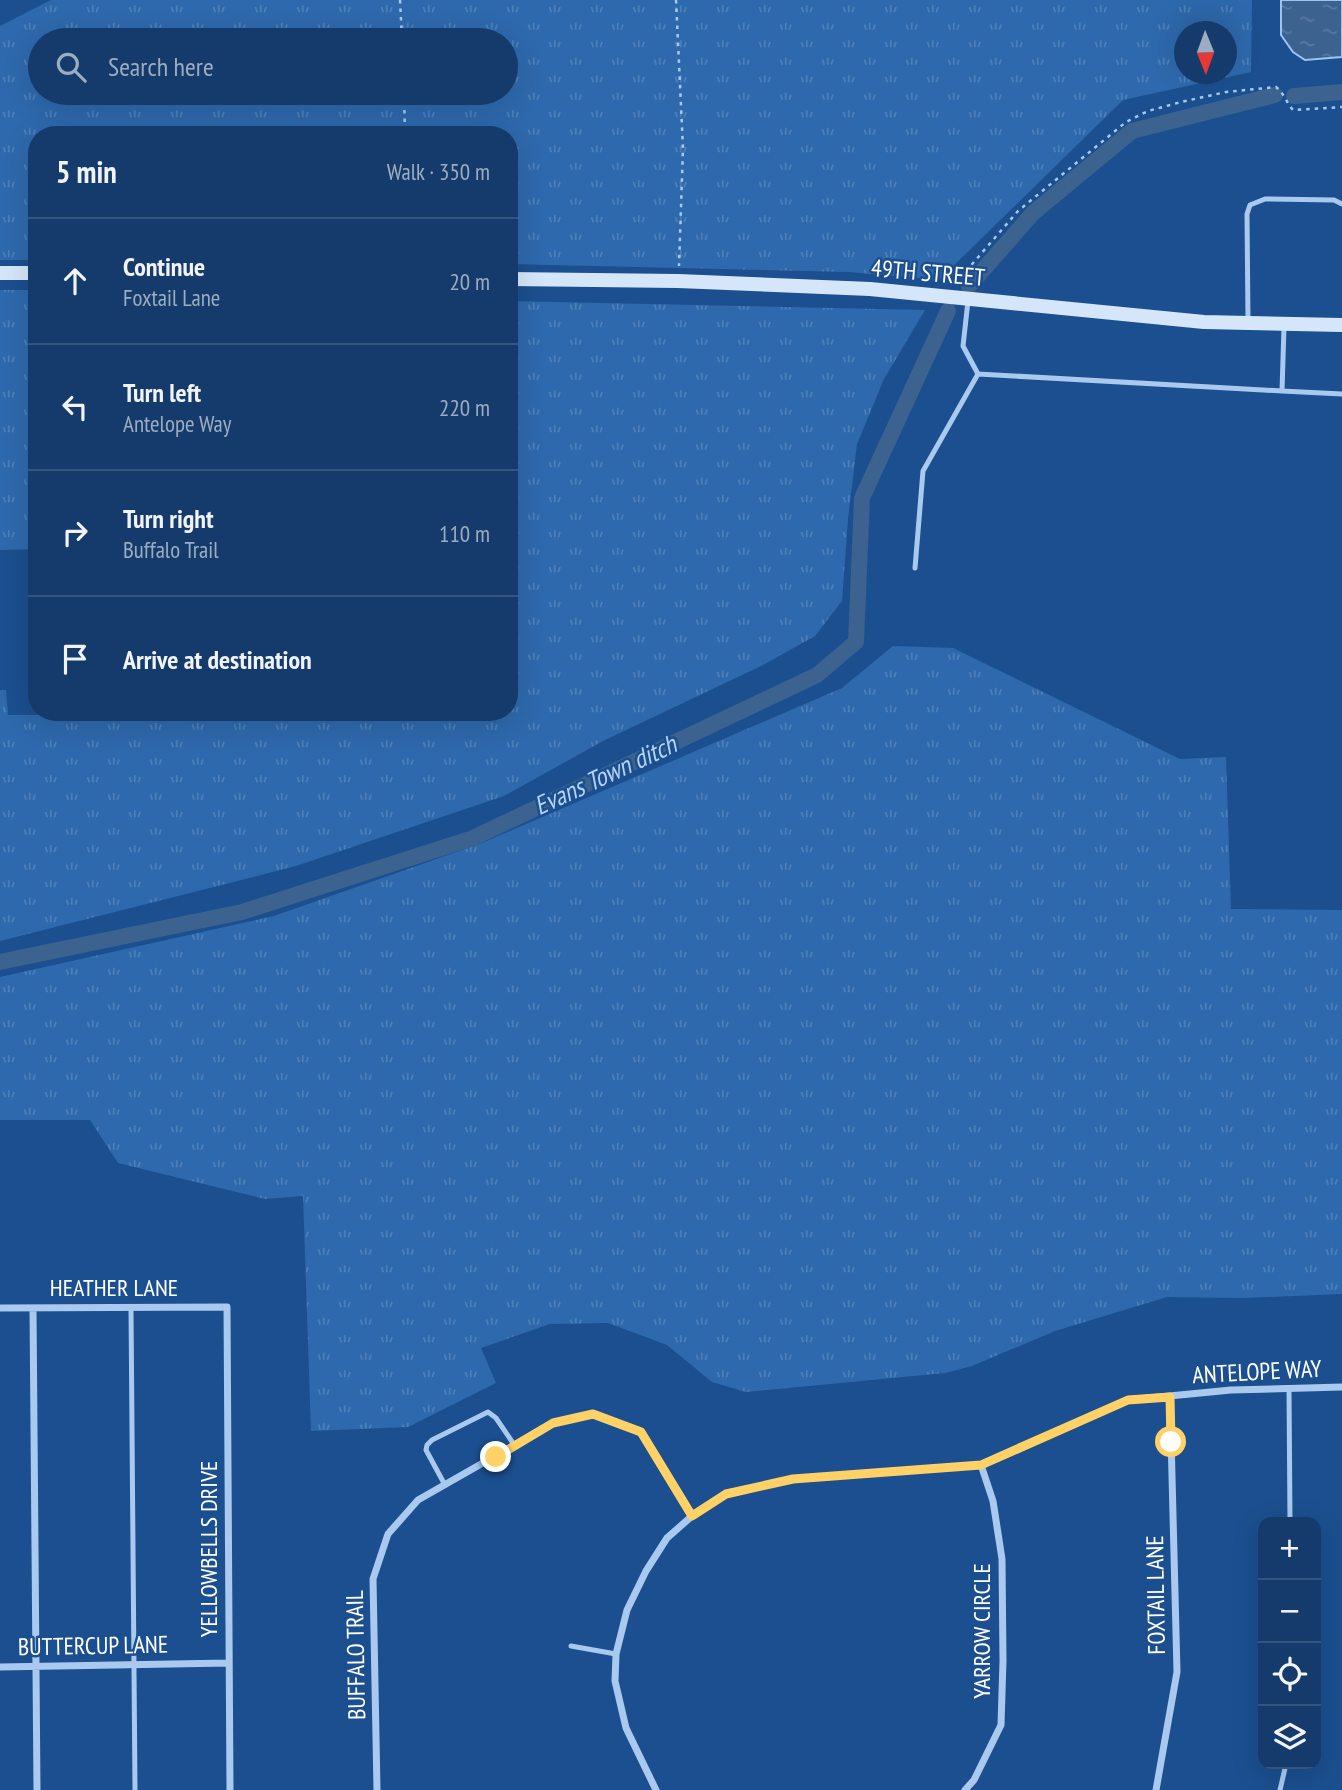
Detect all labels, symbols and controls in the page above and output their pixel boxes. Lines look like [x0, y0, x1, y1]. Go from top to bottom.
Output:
north arrow [1174, 21, 1237, 84]
search box [28, 28, 518, 105]
icon: search [52, 48, 90, 86]
text: Search here [108, 50, 214, 83]
text: 5 min [56, 152, 117, 191]
text: Walk · 350 m [387, 157, 490, 186]
text: Continue [123, 250, 205, 283]
street label: 49TH STREET [870, 252, 987, 293]
icon: ahead [56, 262, 94, 300]
text: 20 m [449, 267, 490, 296]
text: Foxtail Lane [123, 283, 220, 312]
text: Turn left [123, 376, 201, 409]
icon: left [56, 388, 94, 426]
text: 220 m [439, 393, 490, 422]
text: Antelope Way [123, 409, 231, 438]
text: Turn right [123, 502, 214, 535]
icon: right [56, 514, 94, 552]
text: 110 m [439, 519, 490, 548]
text: Buffalo Trail [123, 535, 219, 564]
icon: arrive [56, 640, 94, 678]
text: Arrive at destination [123, 643, 312, 676]
water label: Evans Town ditch [528, 727, 683, 822]
street label: HEATHER LANE [50, 1272, 178, 1303]
street label: ANTELOPE WAY [1192, 1353, 1322, 1390]
route start [1155, 1426, 1186, 1457]
route end [480, 1441, 511, 1472]
street label: YELLOWBELLS DRIVE [193, 1461, 224, 1637]
map controls [1258, 1517, 1321, 1769]
button: + [1258, 1517, 1321, 1580]
street label: FOXTAIL LANE [1139, 1535, 1172, 1655]
street label: YARROW CIRCLE [966, 1563, 997, 1699]
button: − [1258, 1580, 1321, 1643]
street label: BUFFALO TRAIL [339, 1590, 372, 1720]
street label: BUTTERCUP LANE [18, 1629, 168, 1662]
button: locate [1258, 1643, 1321, 1706]
button: layers [1258, 1706, 1321, 1769]

